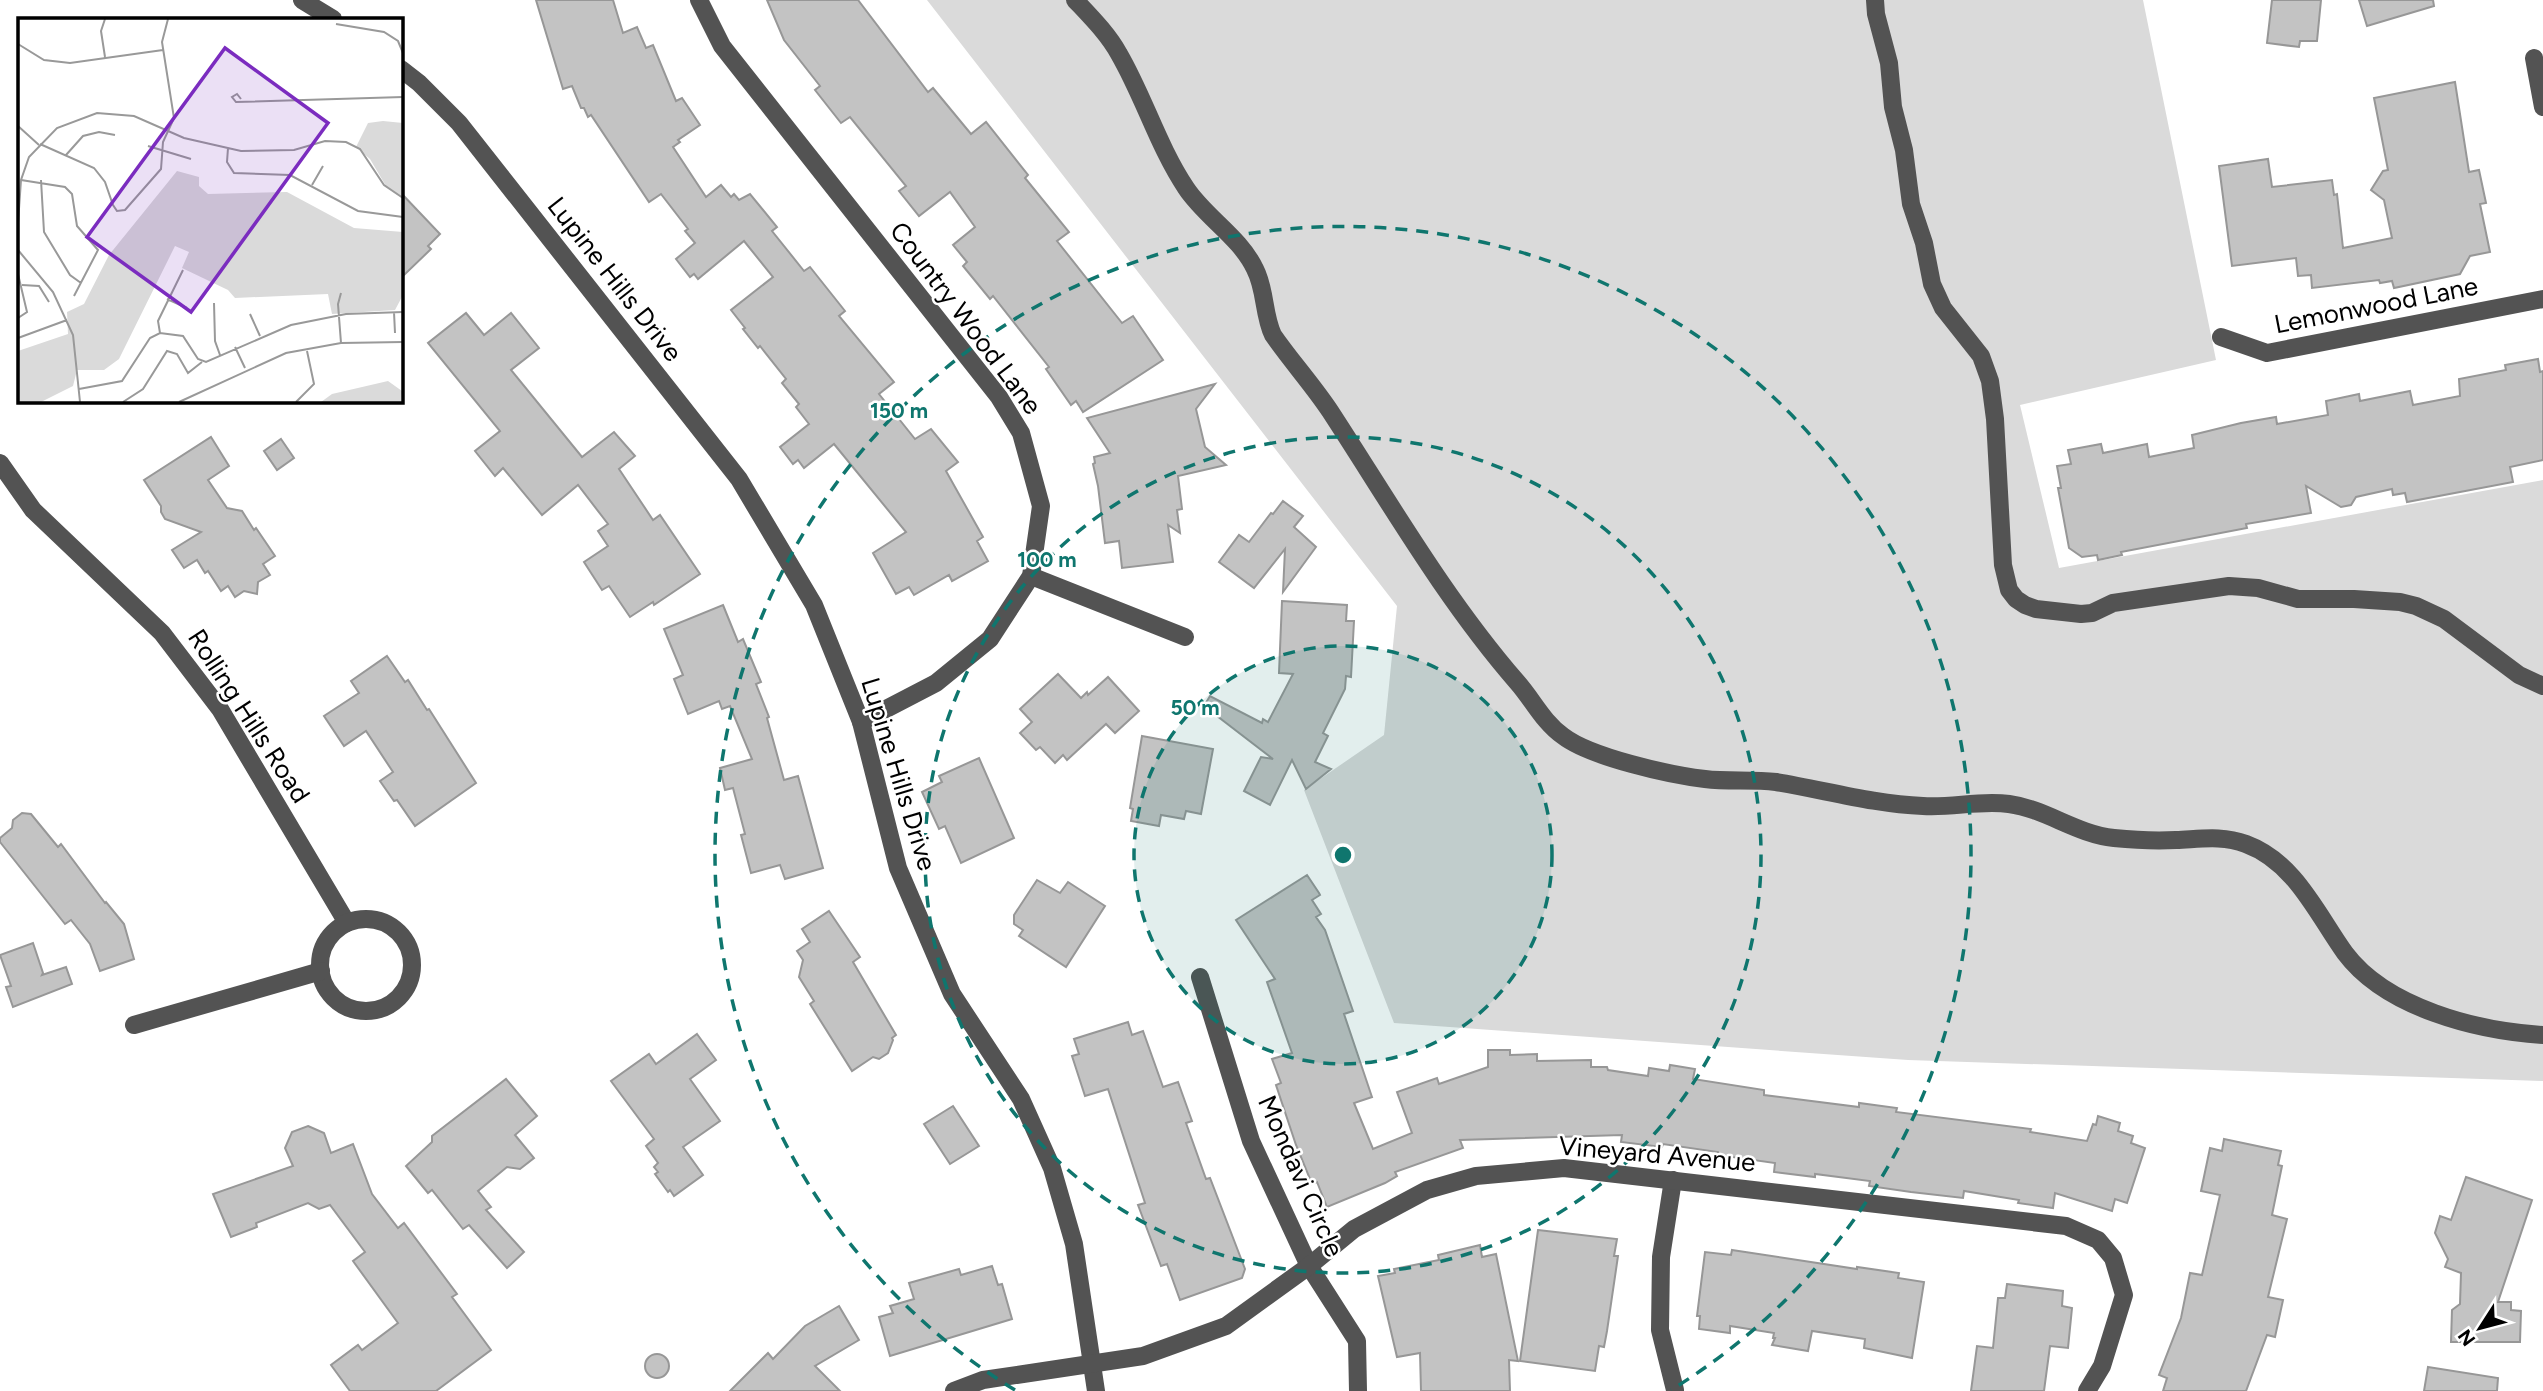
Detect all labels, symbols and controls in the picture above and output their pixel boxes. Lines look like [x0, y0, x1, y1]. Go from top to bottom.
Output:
inset map [18, 18, 402, 402]
street label: Lupine Hills Drive [541, 190, 689, 368]
street label: Country Wood Lane [883, 215, 1049, 421]
street label: Lemonwood Lane [2272, 270, 2480, 340]
text: 150 m [870, 398, 928, 423]
text: 100 m [1017, 547, 1077, 572]
street label: Rolling Hills Road [181, 623, 317, 809]
street label: Lupine Hills Drive [854, 674, 944, 874]
text: 50 m [1170, 695, 1220, 720]
centre of rings [1331, 843, 1355, 867]
street label: Mondavi Circle [1251, 1090, 1351, 1262]
street label: Vineyard Avenue [1557, 1129, 1757, 1179]
north arrow [2445, 1293, 2515, 1363]
text: N [2453, 1325, 2480, 1350]

